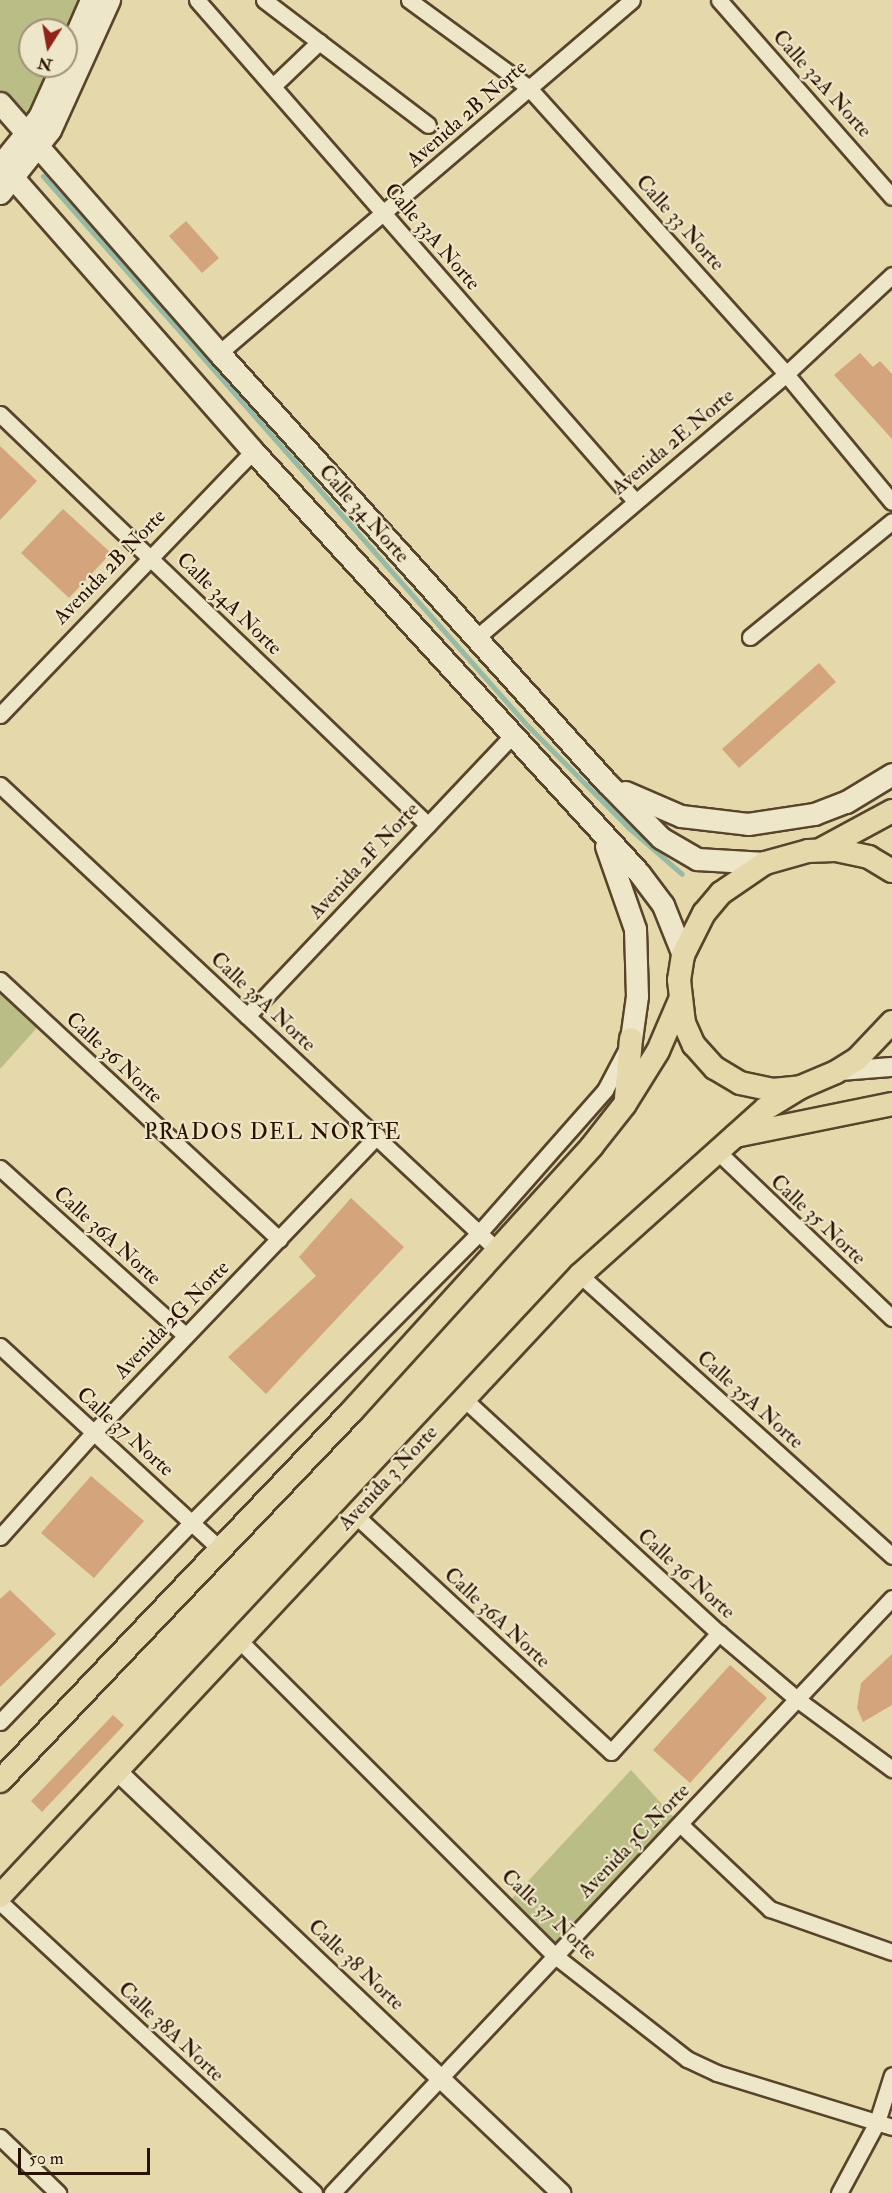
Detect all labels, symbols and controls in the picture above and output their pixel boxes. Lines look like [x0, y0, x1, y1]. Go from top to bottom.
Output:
north arrow [18, 18, 78, 78]
street label: Calle 32A Norte [767, 25, 877, 143]
text: N [36, 53, 54, 75]
street label: Avenida 2B Norte [402, 55, 532, 173]
street label: Calle 33 Norte [630, 170, 730, 276]
street label: Calle 33A Norte [379, 178, 485, 296]
street label: Avenida 2E Norte [607, 383, 739, 501]
street label: Calle 34 Norte [313, 460, 415, 568]
street label: Avenida 2B Norte [49, 504, 171, 630]
street label: Calle 34A Norte [171, 547, 287, 661]
street label: Avenida 2F Norte [304, 797, 424, 925]
street label: Calle 35A Norte [205, 947, 321, 1057]
street label: Calle 36 Norte [61, 1007, 167, 1109]
district label: PRADOS DEL NORTE [144, 1120, 402, 1146]
street label: Calle 35 Norte [765, 1169, 871, 1271]
street label: Calle 36A Norte [48, 1181, 166, 1291]
street label: Avenida 2G Norte [109, 1256, 235, 1384]
street label: Calle 35A Norte [692, 1346, 808, 1454]
street label: Calle 37 Norte [71, 1382, 179, 1482]
street label: Avenida 3 Norte [333, 1420, 443, 1536]
street label: Calle 36 Norte [632, 1524, 740, 1624]
street label: Calle 36A Norte [439, 1562, 555, 1674]
street label: Avenida 3C Norte [573, 1778, 695, 1904]
street label: Calle 37 Norte [496, 1864, 602, 1966]
street label: Calle 38 Norte [303, 1914, 409, 2016]
street label: Calle 38A Norte [113, 1977, 229, 2087]
scale bar [21, 2136, 153, 2174]
text: 50 m [29, 2147, 64, 2170]

